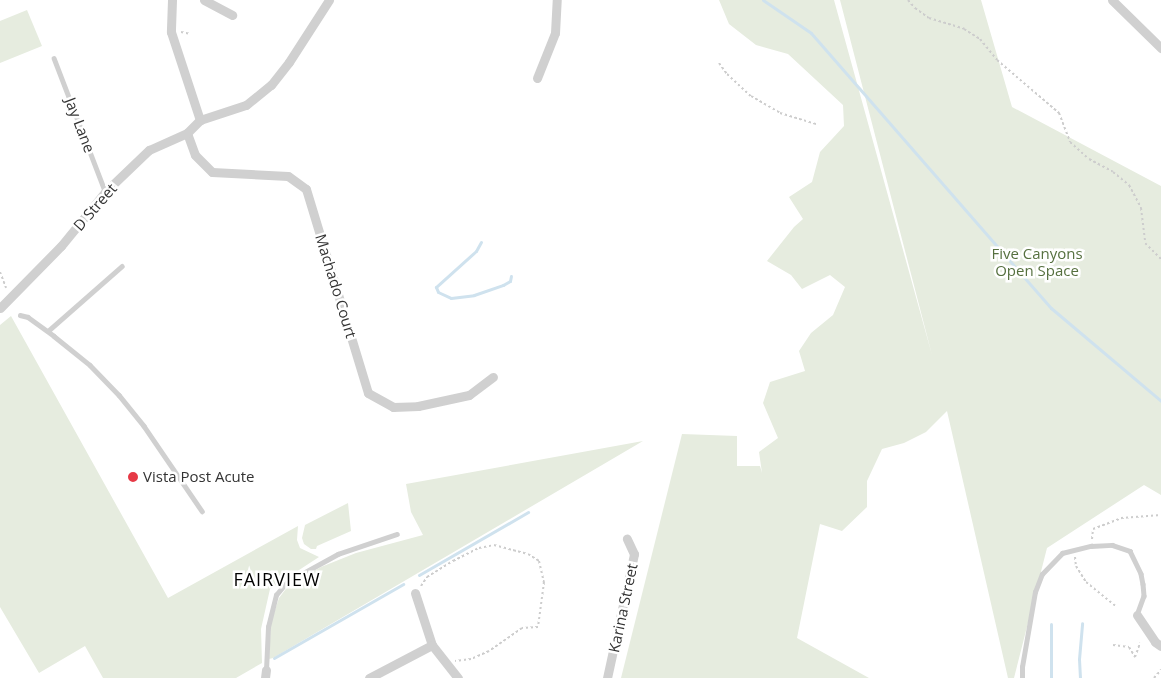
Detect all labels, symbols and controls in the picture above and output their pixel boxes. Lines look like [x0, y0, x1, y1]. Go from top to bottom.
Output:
street label: Jay Lane [61, 95, 99, 155]
street label: D Street [70, 180, 120, 234]
street label: Machado Court [312, 232, 360, 340]
park label: Five Canyons Open Space [991, 244, 1083, 279]
place label: Vista Post Acute [143, 468, 255, 486]
marker: Vista Post Acute [127, 471, 139, 483]
street label: Karina Street [605, 562, 641, 654]
district label: FAIRVIEW [232, 568, 322, 590]

